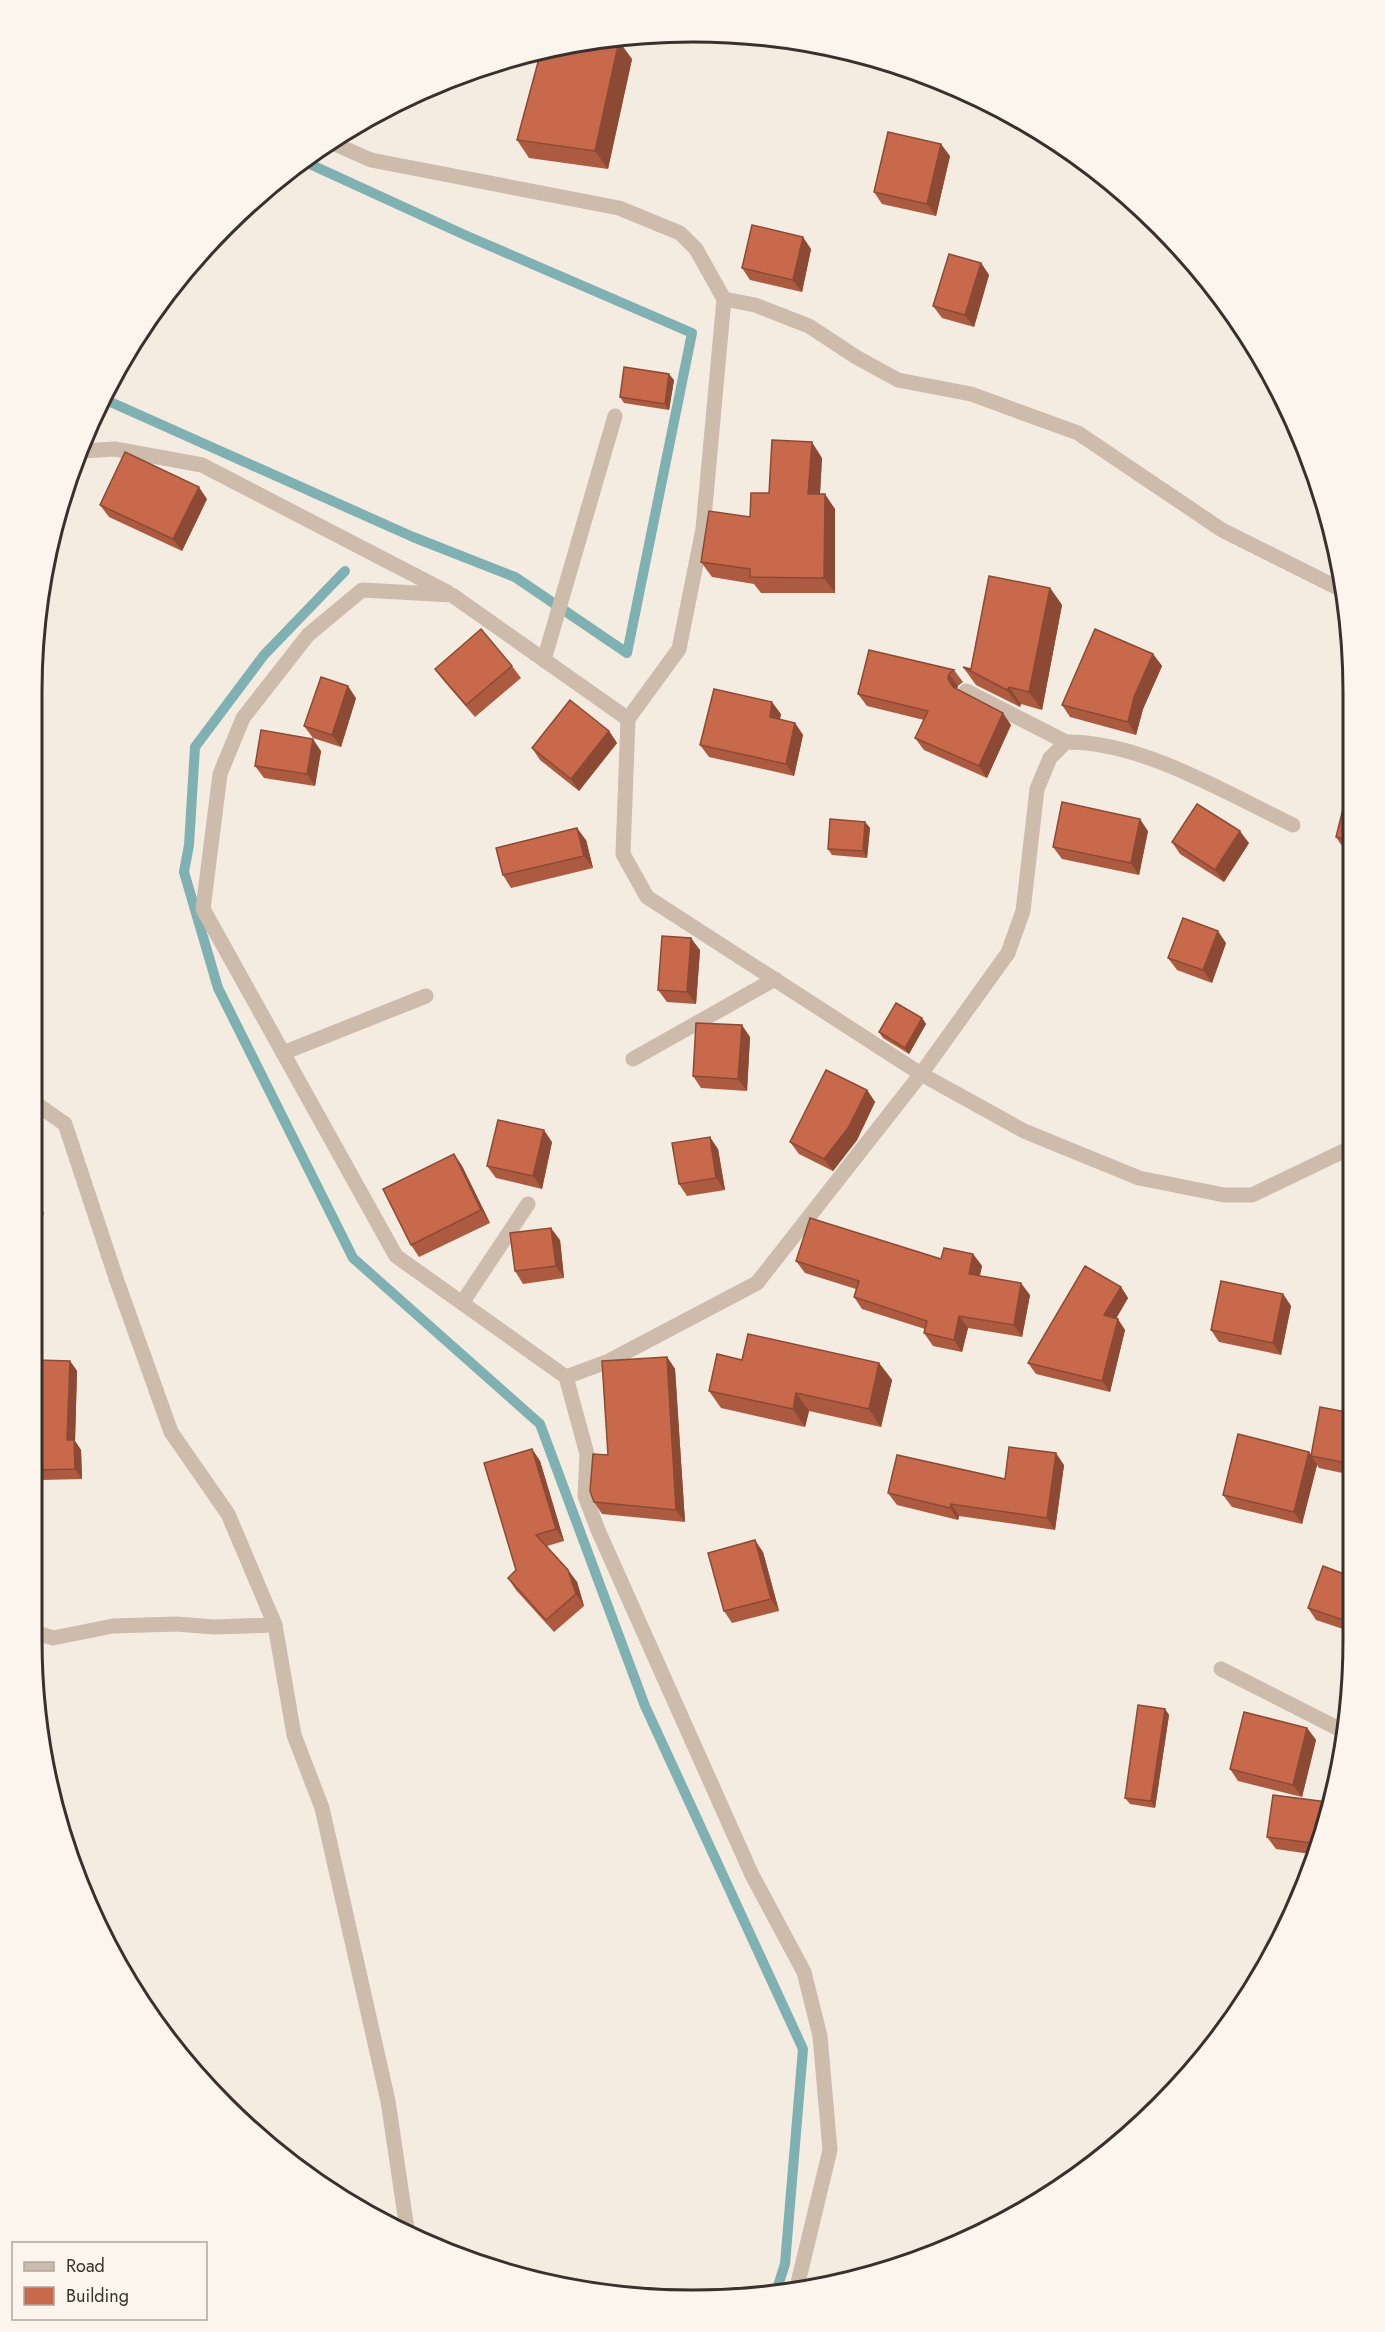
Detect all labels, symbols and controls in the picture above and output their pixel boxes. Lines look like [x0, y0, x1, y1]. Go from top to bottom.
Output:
legend [12, 2242, 207, 2320]
text: Road [66, 2253, 105, 2279]
text: Building [66, 2283, 129, 2309]

